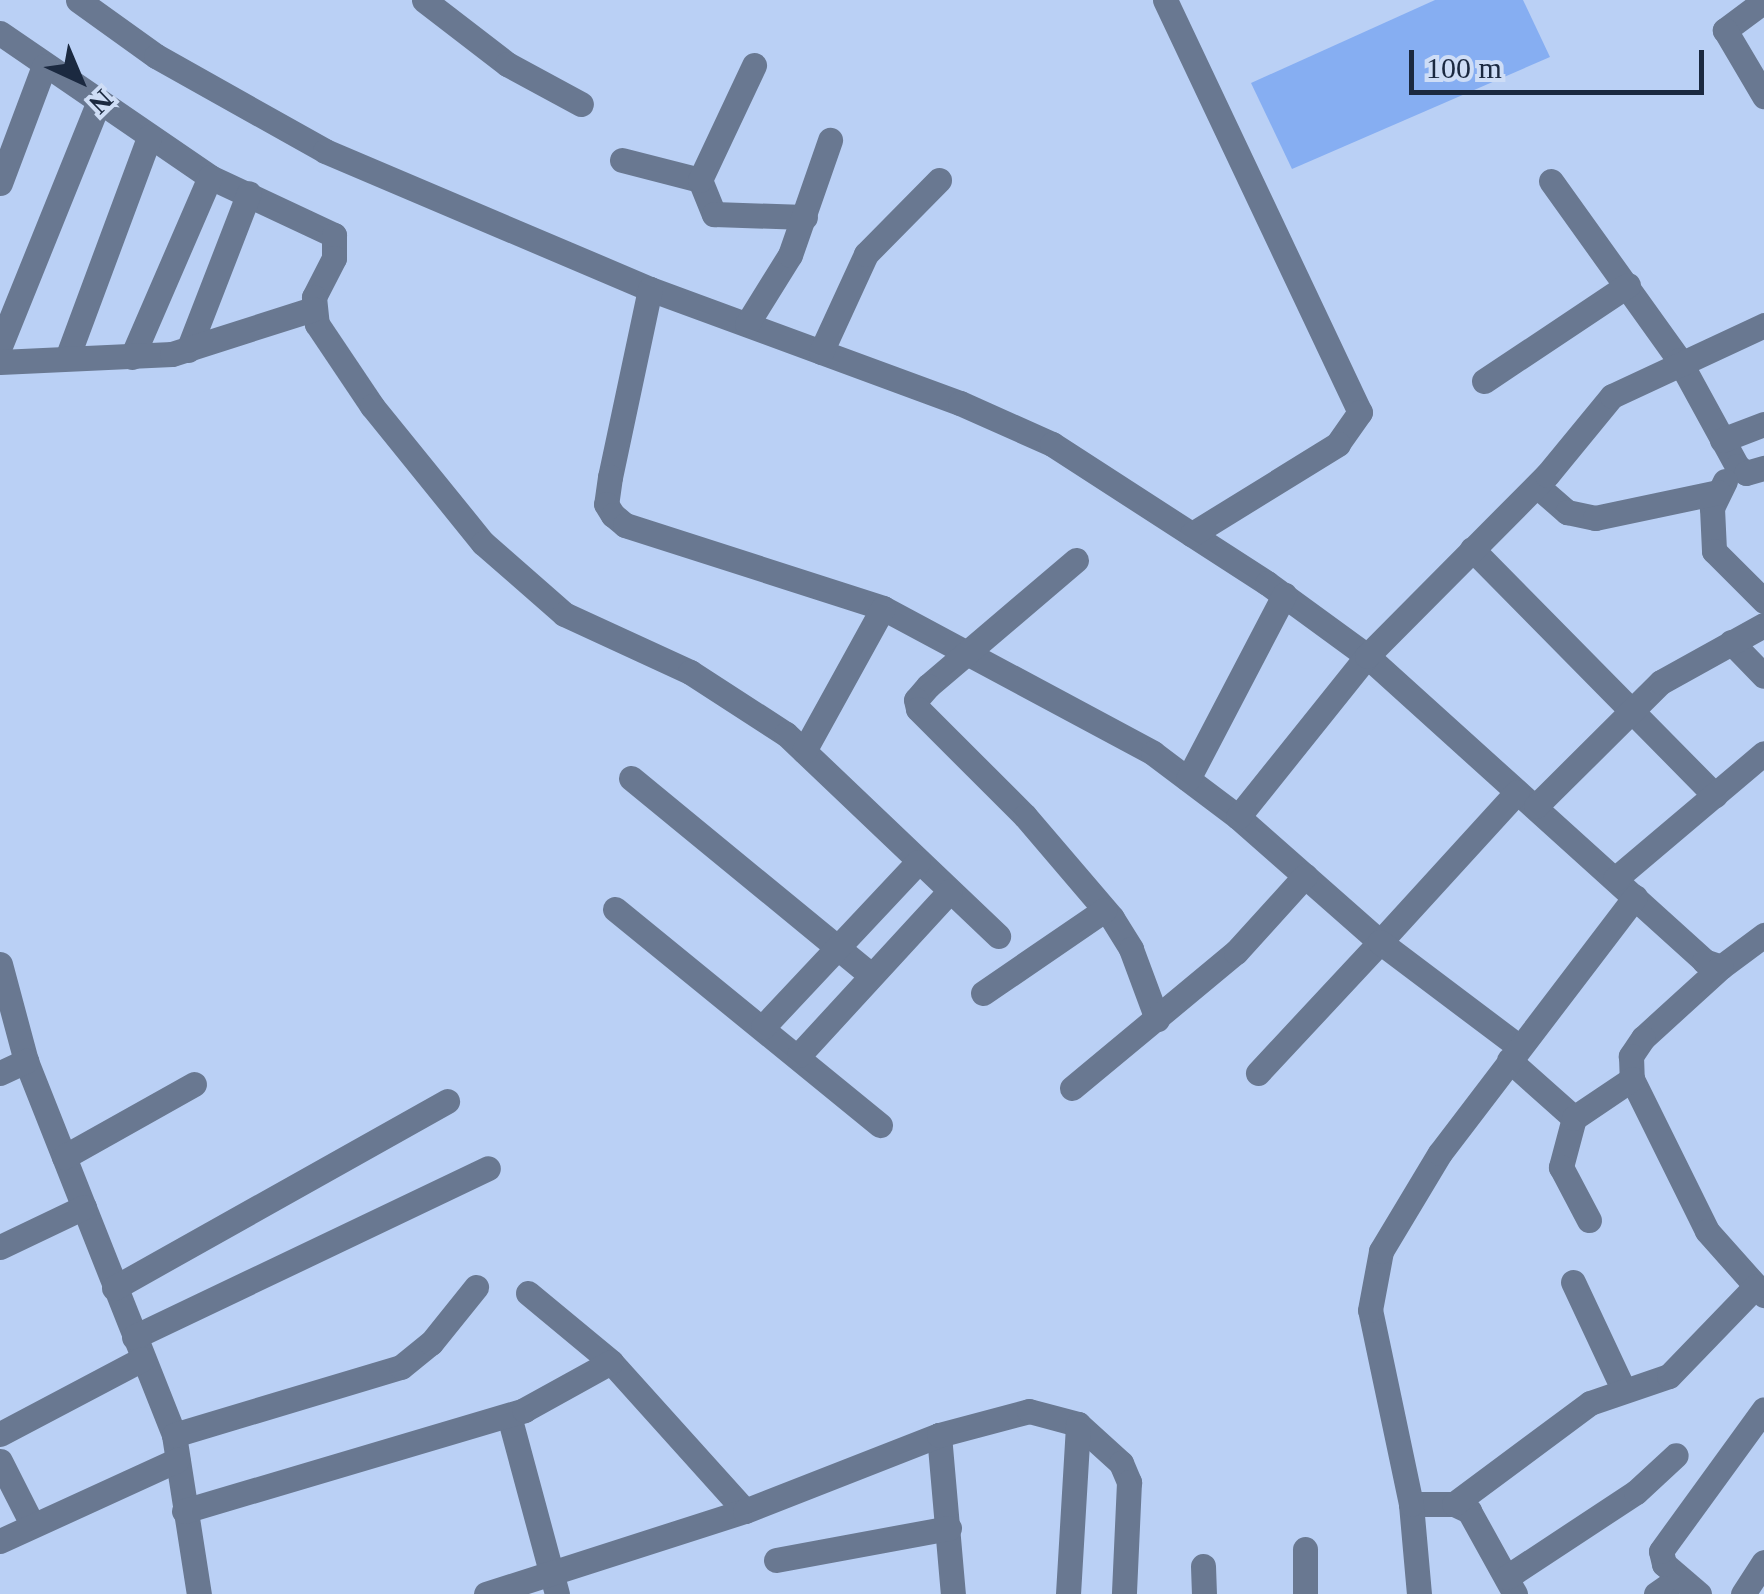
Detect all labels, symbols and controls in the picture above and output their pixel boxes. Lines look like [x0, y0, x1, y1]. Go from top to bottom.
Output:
north arrow [30, 30, 130, 130]
scale bar [1414, 30, 1709, 92]
text: 100 m [1426, 51, 1502, 84]
text: N [83, 84, 119, 120]

